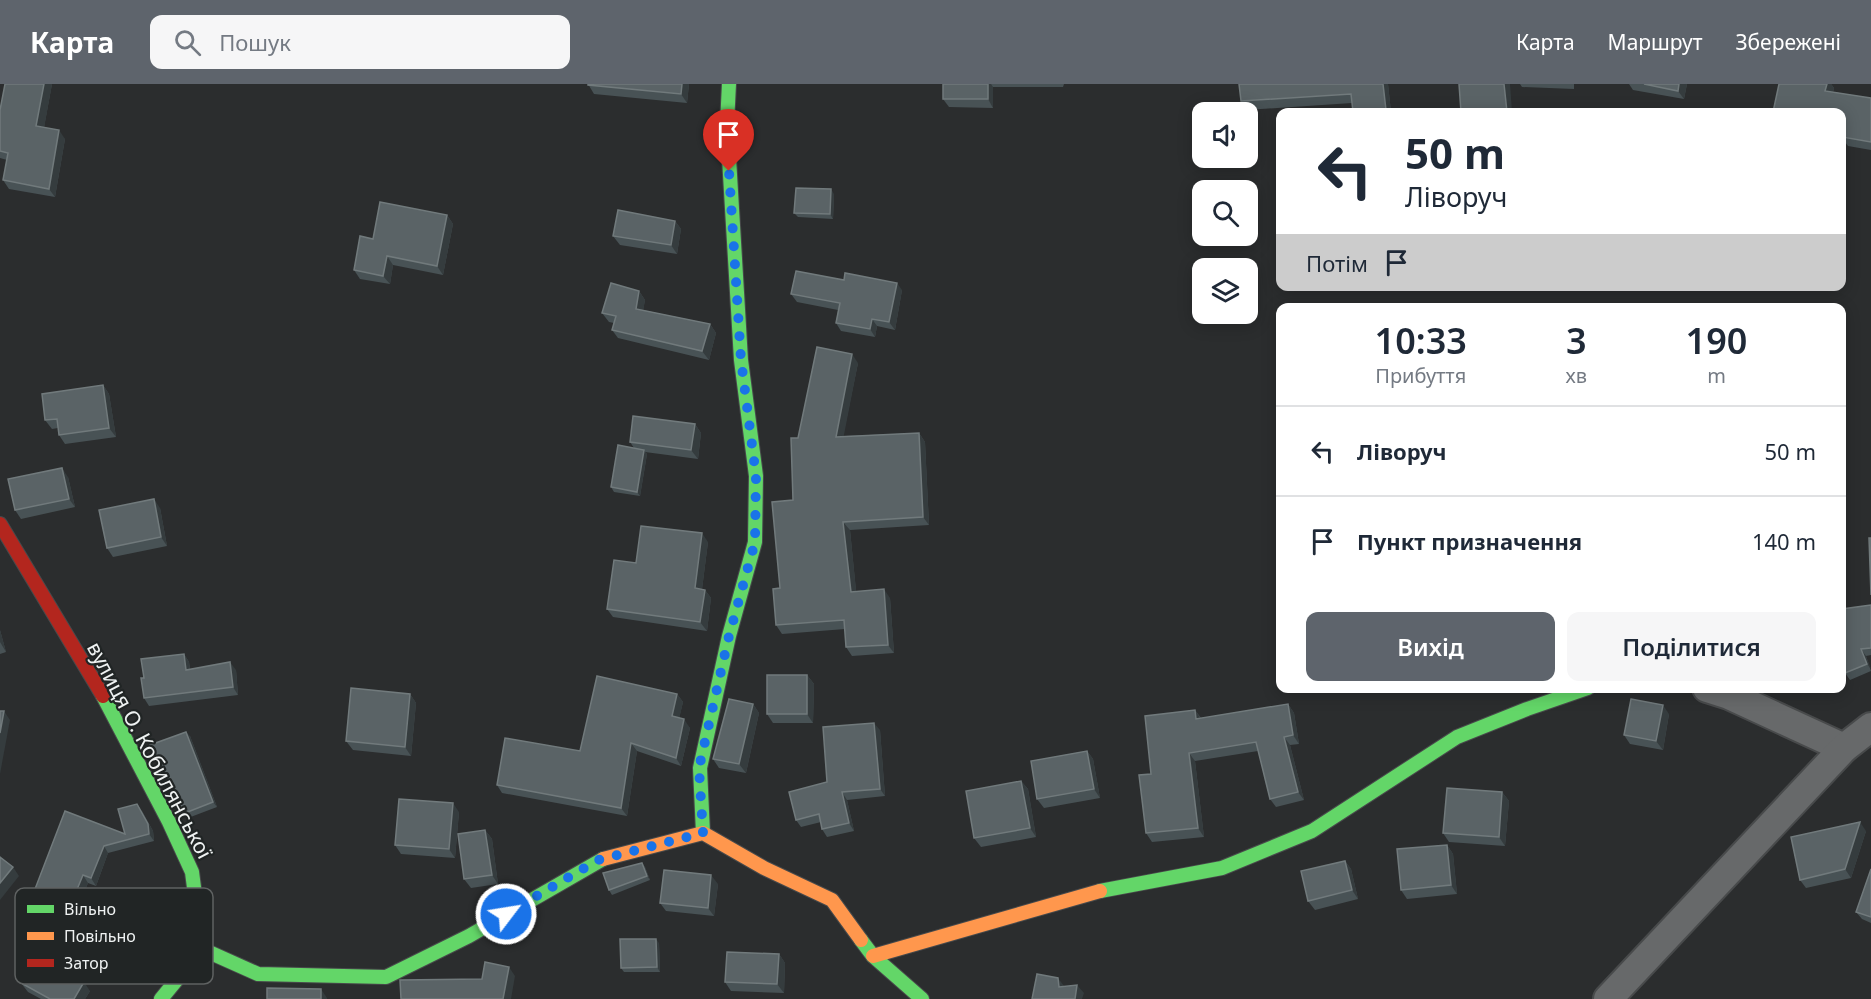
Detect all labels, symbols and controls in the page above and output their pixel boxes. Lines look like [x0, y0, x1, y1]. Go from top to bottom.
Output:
search box [150, 15, 570, 69]
text: Карта [30, 23, 114, 61]
icon: search [171, 26, 204, 59]
text: Пошук [219, 27, 291, 57]
text: Карта [1516, 28, 1575, 56]
text: Маршрут [1608, 28, 1702, 56]
text: Збережені [1735, 28, 1841, 56]
map controls [1192, 102, 1258, 324]
button: sound [1192, 102, 1258, 168]
pin [703, 109, 754, 171]
icon: arrive [712, 118, 745, 151]
text: 50 m [1405, 124, 1505, 181]
icon: left [1306, 132, 1384, 210]
text: Ліворуч [1405, 178, 1507, 215]
button: search [1192, 180, 1258, 246]
icon: arrive [1380, 246, 1413, 279]
text: Потім [1306, 248, 1368, 278]
button: layers [1192, 258, 1258, 324]
text: 10:33 [1375, 316, 1467, 365]
text: 3 [1566, 316, 1587, 365]
text: 190 [1686, 316, 1747, 365]
text: Прибуття [1375, 362, 1466, 389]
text: хв [1566, 362, 1587, 389]
text: m [1707, 362, 1726, 389]
icon: left [1306, 435, 1339, 468]
text: Ліворуч [1357, 436, 1447, 466]
text: 50 m [1765, 436, 1816, 466]
icon: arrive [1306, 525, 1339, 558]
text: Пункт призначення [1357, 526, 1582, 556]
text: 140 m [1752, 526, 1816, 556]
button: Вихід [1306, 612, 1555, 681]
button: Поділитися [1567, 612, 1816, 681]
street label: вулиця О. Кобилянської [81, 637, 219, 863]
position arrow [474, 882, 538, 946]
legend [15, 888, 213, 984]
text: Вільно [64, 898, 116, 920]
text: Повільно [64, 925, 136, 947]
text: Затор [64, 952, 108, 974]

